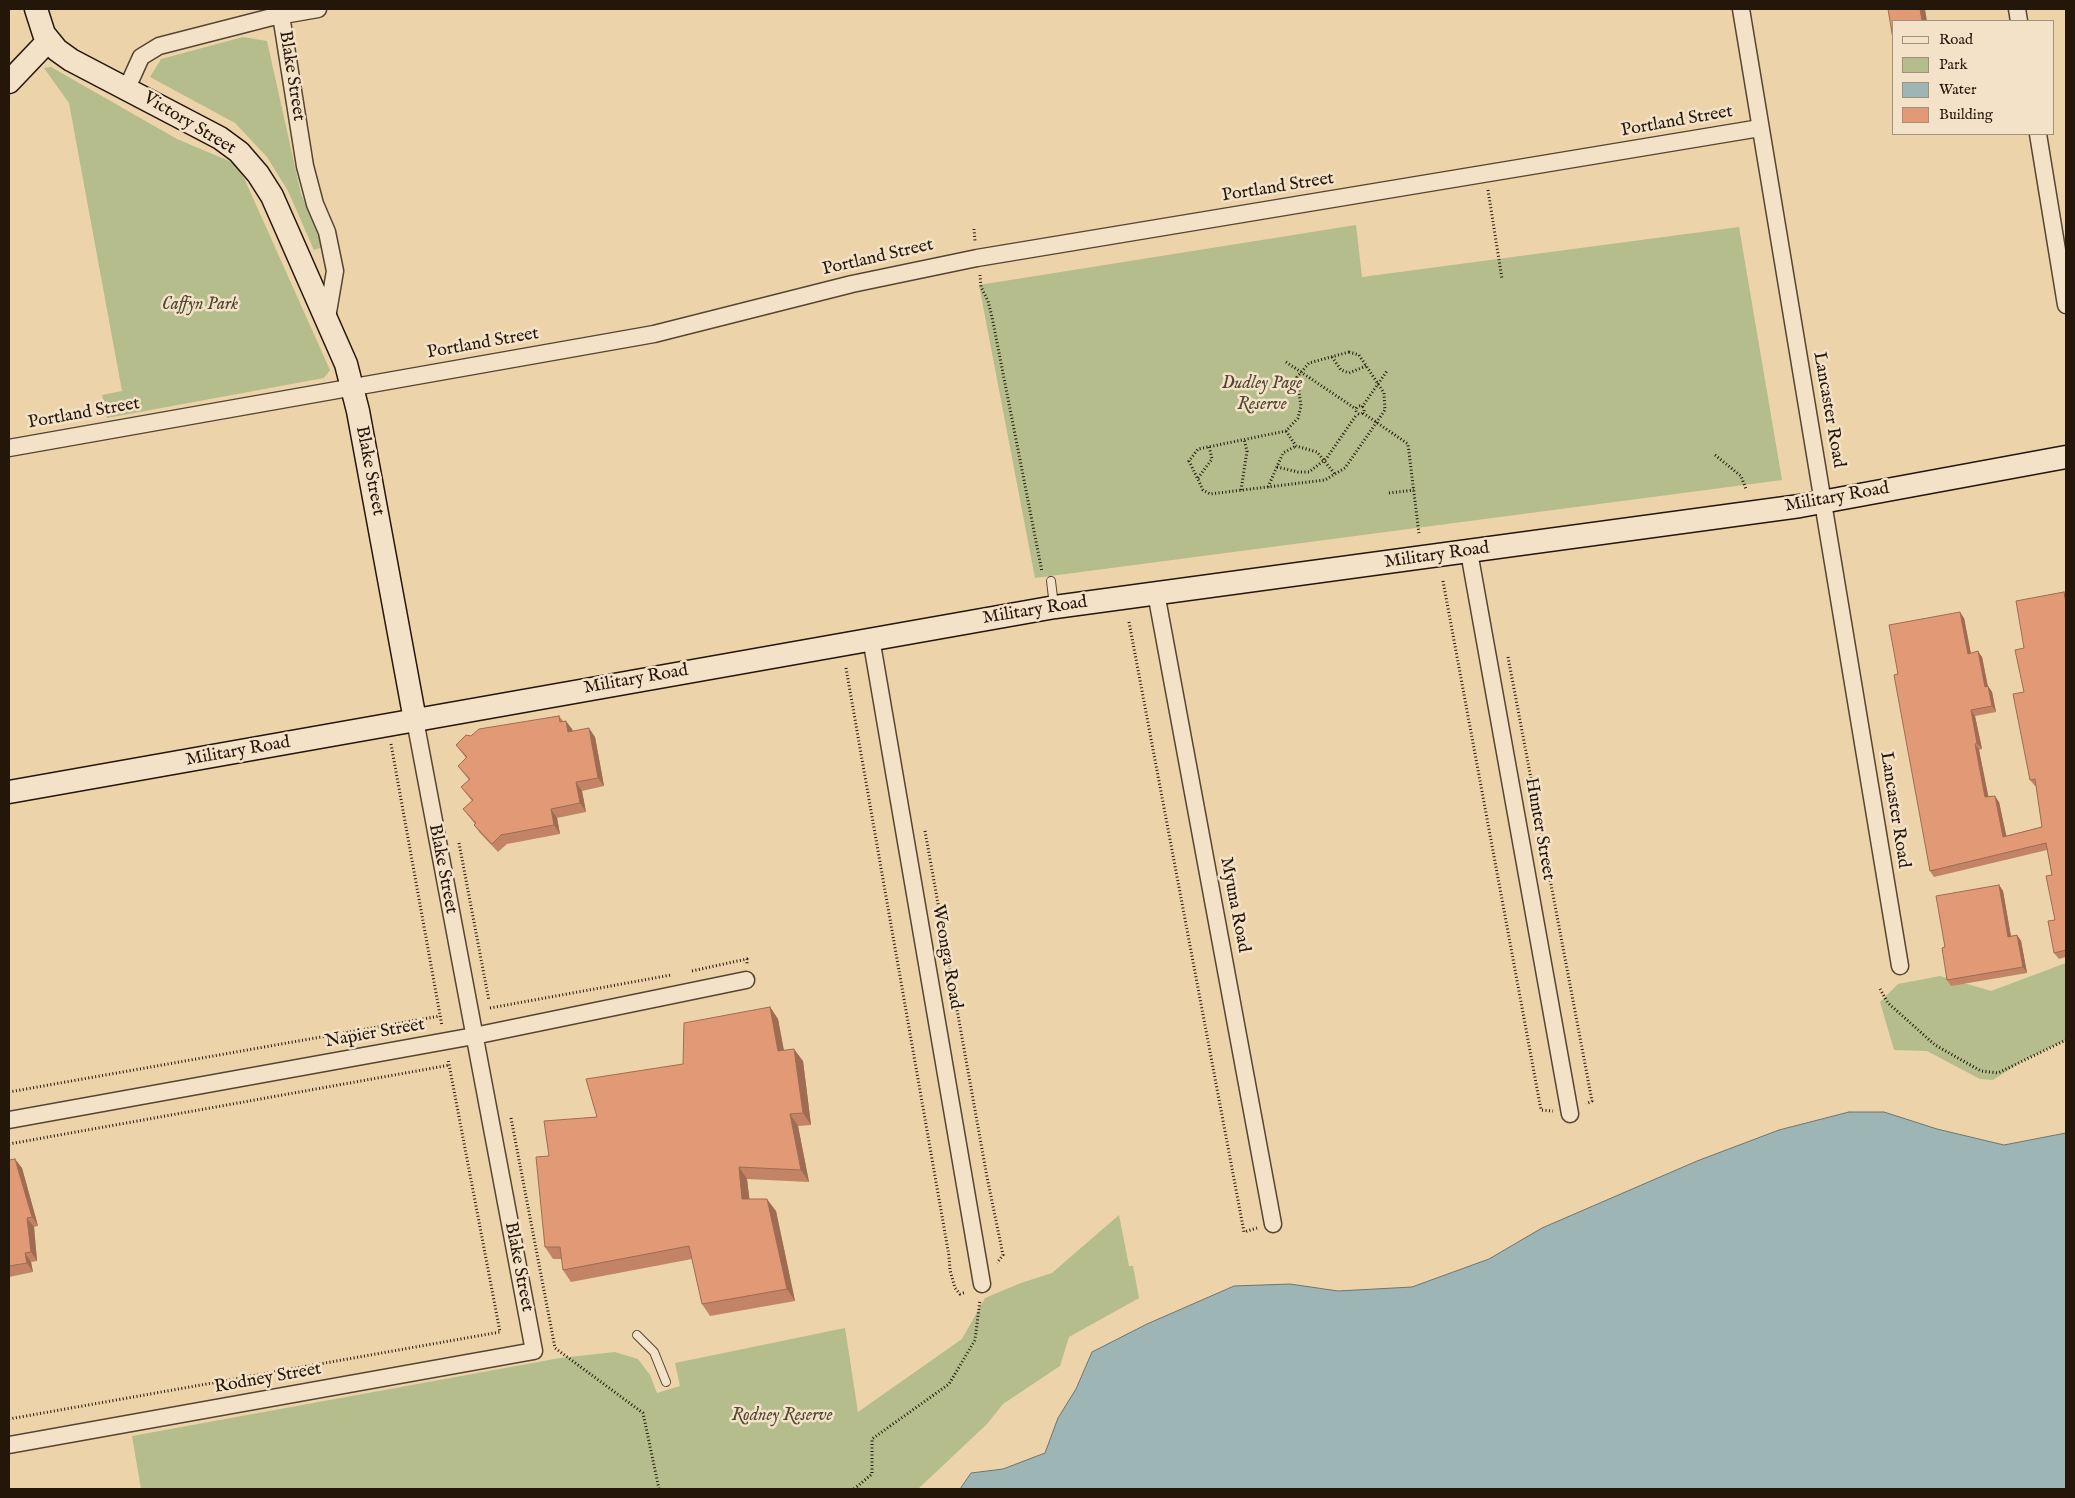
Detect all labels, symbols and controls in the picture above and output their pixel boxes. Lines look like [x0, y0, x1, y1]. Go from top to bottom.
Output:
legend [1892, 20, 2055, 135]
street label: Blake Street [273, 29, 309, 123]
text: Road [1939, 30, 1973, 49]
text: Park [1939, 55, 1968, 74]
text: Water [1939, 80, 1976, 99]
street label: Victory Street [139, 88, 239, 160]
street label: Portland Street [1619, 102, 1735, 142]
text: Building [1939, 105, 1993, 124]
street label: Portland Street [1220, 168, 1336, 208]
street label: Portland Street [821, 235, 935, 281]
park label: Caffyn Park [162, 294, 238, 316]
street label: Portland Street [425, 324, 541, 364]
street label: Lancaster Road [1807, 350, 1849, 470]
park label: Dudley Page Reserve [1222, 373, 1302, 416]
street label: Portland Street [26, 394, 142, 434]
street label: Blake Street [350, 424, 388, 518]
street label: Military Road [1783, 478, 1891, 518]
street label: Military Road [1383, 538, 1491, 574]
street label: Military Road [981, 592, 1089, 630]
street label: Military Road [582, 660, 690, 700]
street label: Military Road [184, 732, 292, 772]
street label: Lancaster Road [1874, 750, 1914, 870]
street label: Hunter Street [1519, 776, 1559, 882]
street label: Blake Street [423, 822, 461, 916]
street label: Myuna Road [1214, 855, 1254, 955]
street label: Weonga Road [926, 903, 966, 1011]
street label: Napier Street [323, 1015, 427, 1053]
street label: Blake Street [499, 1220, 537, 1314]
street label: Rodney Street [213, 1359, 323, 1399]
park label: Rodney Reserve [731, 1405, 833, 1427]

